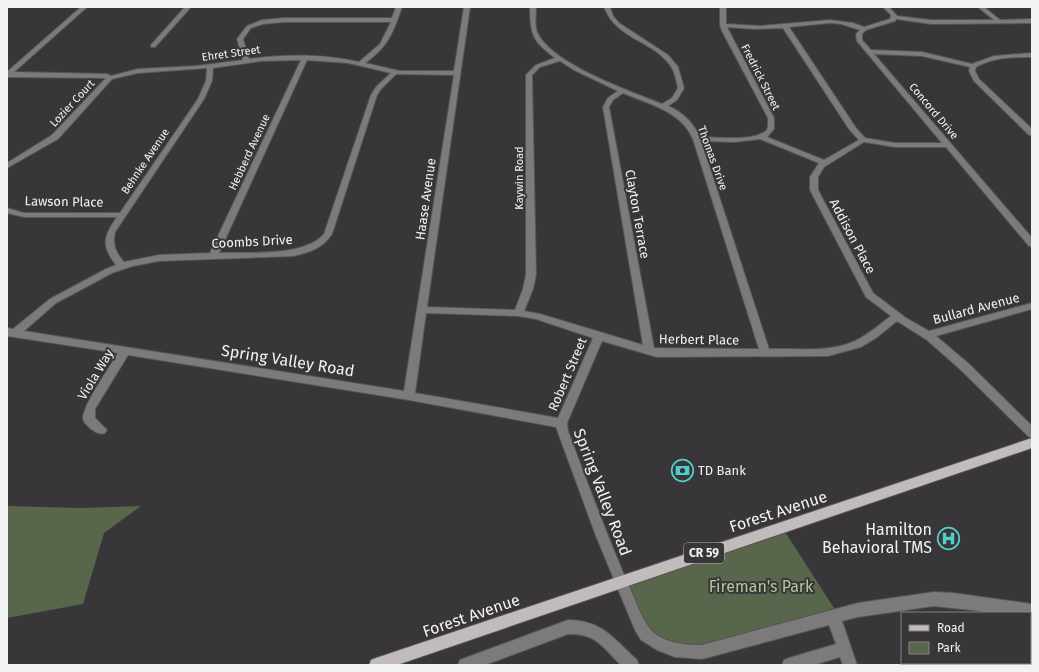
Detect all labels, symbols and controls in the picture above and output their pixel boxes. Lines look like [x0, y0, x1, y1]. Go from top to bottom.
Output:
street label: Fredrick Street [738, 42, 783, 112]
street label: Ehret Street [201, 43, 261, 64]
street label: Lozier Court [47, 77, 97, 130]
street label: Concord Drive [906, 81, 961, 142]
street label: Hebberd Avenue [226, 112, 273, 192]
street label: Thomas Drive [695, 124, 730, 192]
street label: Behnke Avenue [119, 126, 172, 197]
street label: Kaywin Road [513, 146, 526, 210]
street label: Haase Avenue [412, 157, 439, 241]
street label: Clayton Terrace [622, 168, 653, 260]
street label: Lawson Place [25, 193, 103, 210]
street label: Addison Place [827, 196, 879, 276]
street label: Coombs Drive [211, 232, 293, 251]
street label: Bullard Avenue [931, 290, 1021, 327]
street label: Herbert Place [659, 331, 739, 348]
street label: Robert Street [545, 335, 590, 413]
street label: Spring Valley Road [220, 341, 356, 380]
street label: Viola Way [74, 346, 117, 402]
street label: Spring Valley Road [570, 426, 636, 558]
bank icon: TD Bank [670, 457, 696, 483]
place label: TD Bank [698, 463, 746, 478]
street label: Forest Avenue [727, 487, 829, 536]
place label: Hamilton Behavioral TMS [822, 520, 932, 557]
hospital icon: Hamilton Behavioral TMS [935, 525, 961, 551]
road number: CR 59 [684, 543, 724, 563]
park label: Fireman's Park [709, 577, 814, 596]
street label: Forest Avenue [420, 590, 522, 641]
legend [901, 612, 1031, 664]
text: Road [937, 621, 965, 635]
text: Park [937, 641, 961, 655]

